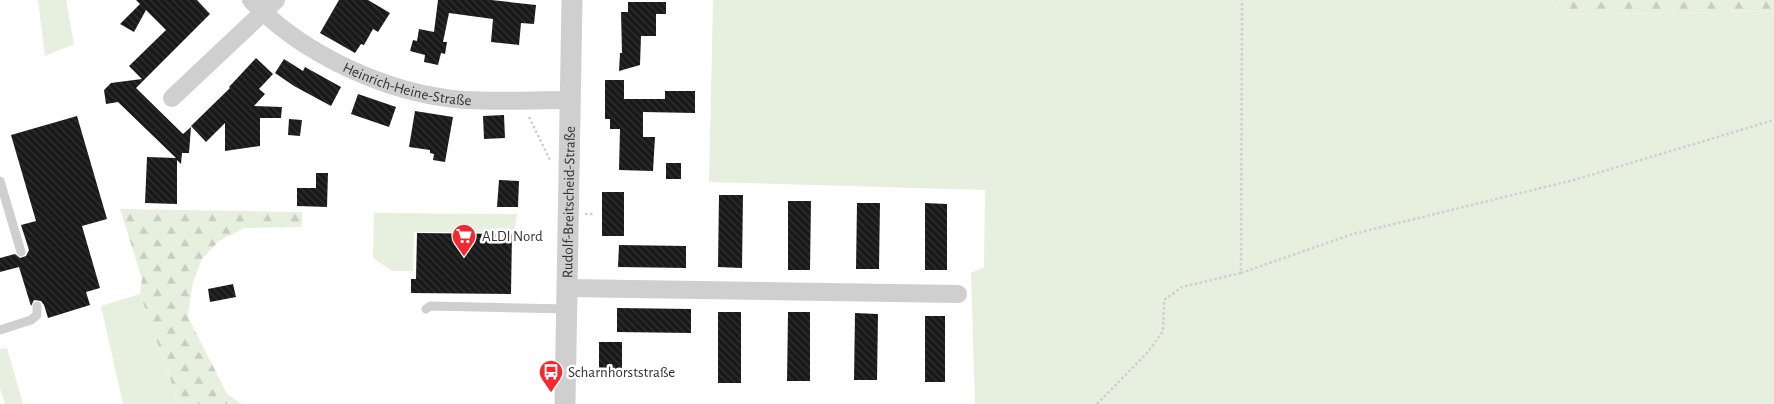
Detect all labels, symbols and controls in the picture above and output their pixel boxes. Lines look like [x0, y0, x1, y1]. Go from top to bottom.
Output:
street label: Heinrich-Heine-Straße [341, 59, 472, 108]
street label: Rudolf-Breitscheid-Straße [560, 126, 577, 278]
supermarket icon: ALDI Nord [451, 223, 477, 257]
place label: ALDI Nord [482, 229, 543, 244]
bus stop icon: Scharnhorststraße [538, 359, 564, 393]
place label: Scharnhorststraße [568, 365, 675, 380]

